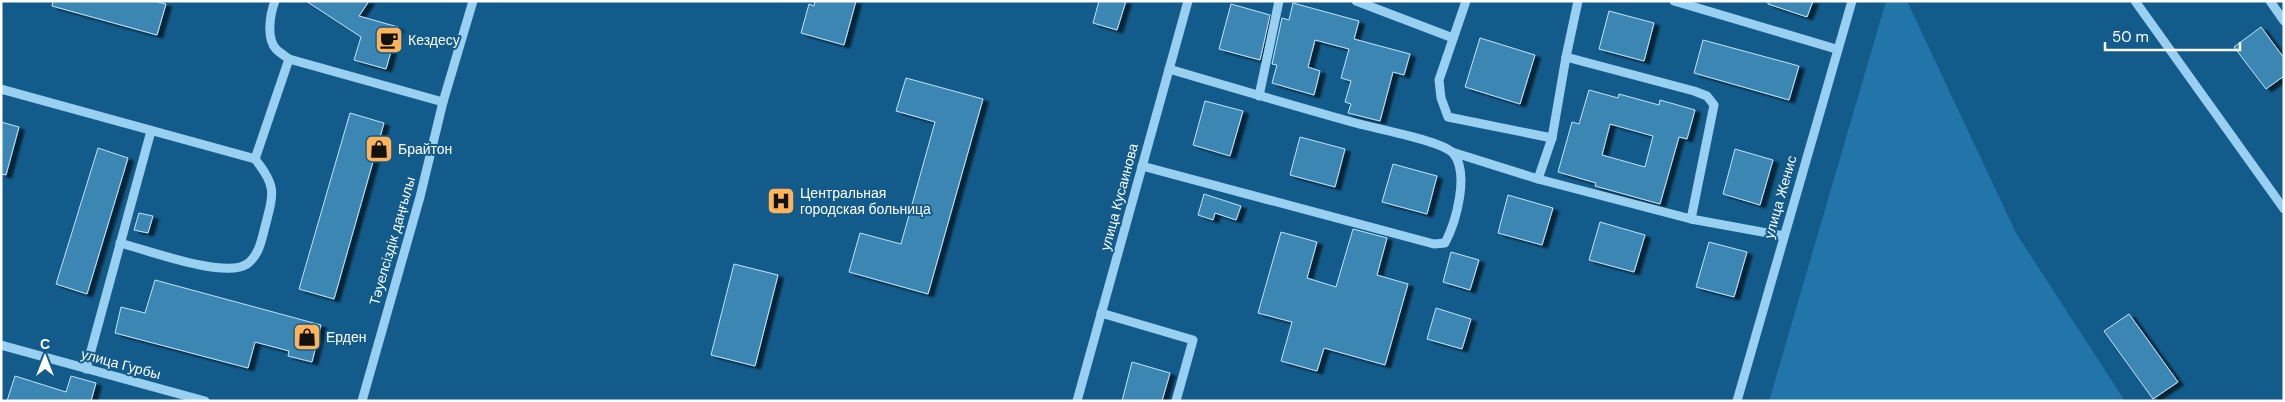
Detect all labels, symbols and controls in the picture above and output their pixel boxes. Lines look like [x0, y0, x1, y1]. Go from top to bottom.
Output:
scale bar [2105, 20, 2240, 52]
cafe icon: Кездесу [374, 25, 404, 55]
text: 50 m [2112, 27, 2149, 47]
place label: Кездесу [408, 31, 460, 49]
shop icon: Брайтон [364, 134, 394, 164]
place label: Брайтон [398, 140, 452, 158]
street label: улица Кусаинова [1096, 141, 1142, 253]
street label: улица Женис [1760, 154, 1800, 240]
street label: Тәуелсіздік даңғылы [365, 175, 419, 307]
place label: Центральная городская больница [800, 184, 931, 218]
hospital icon: Центральная городская больница [766, 186, 796, 216]
shop icon: Ерден [292, 322, 322, 352]
place label: Ерден [326, 328, 367, 346]
north arrow [20, 332, 70, 382]
text: С [40, 335, 50, 353]
street label: улица Гурбы [79, 345, 163, 383]

